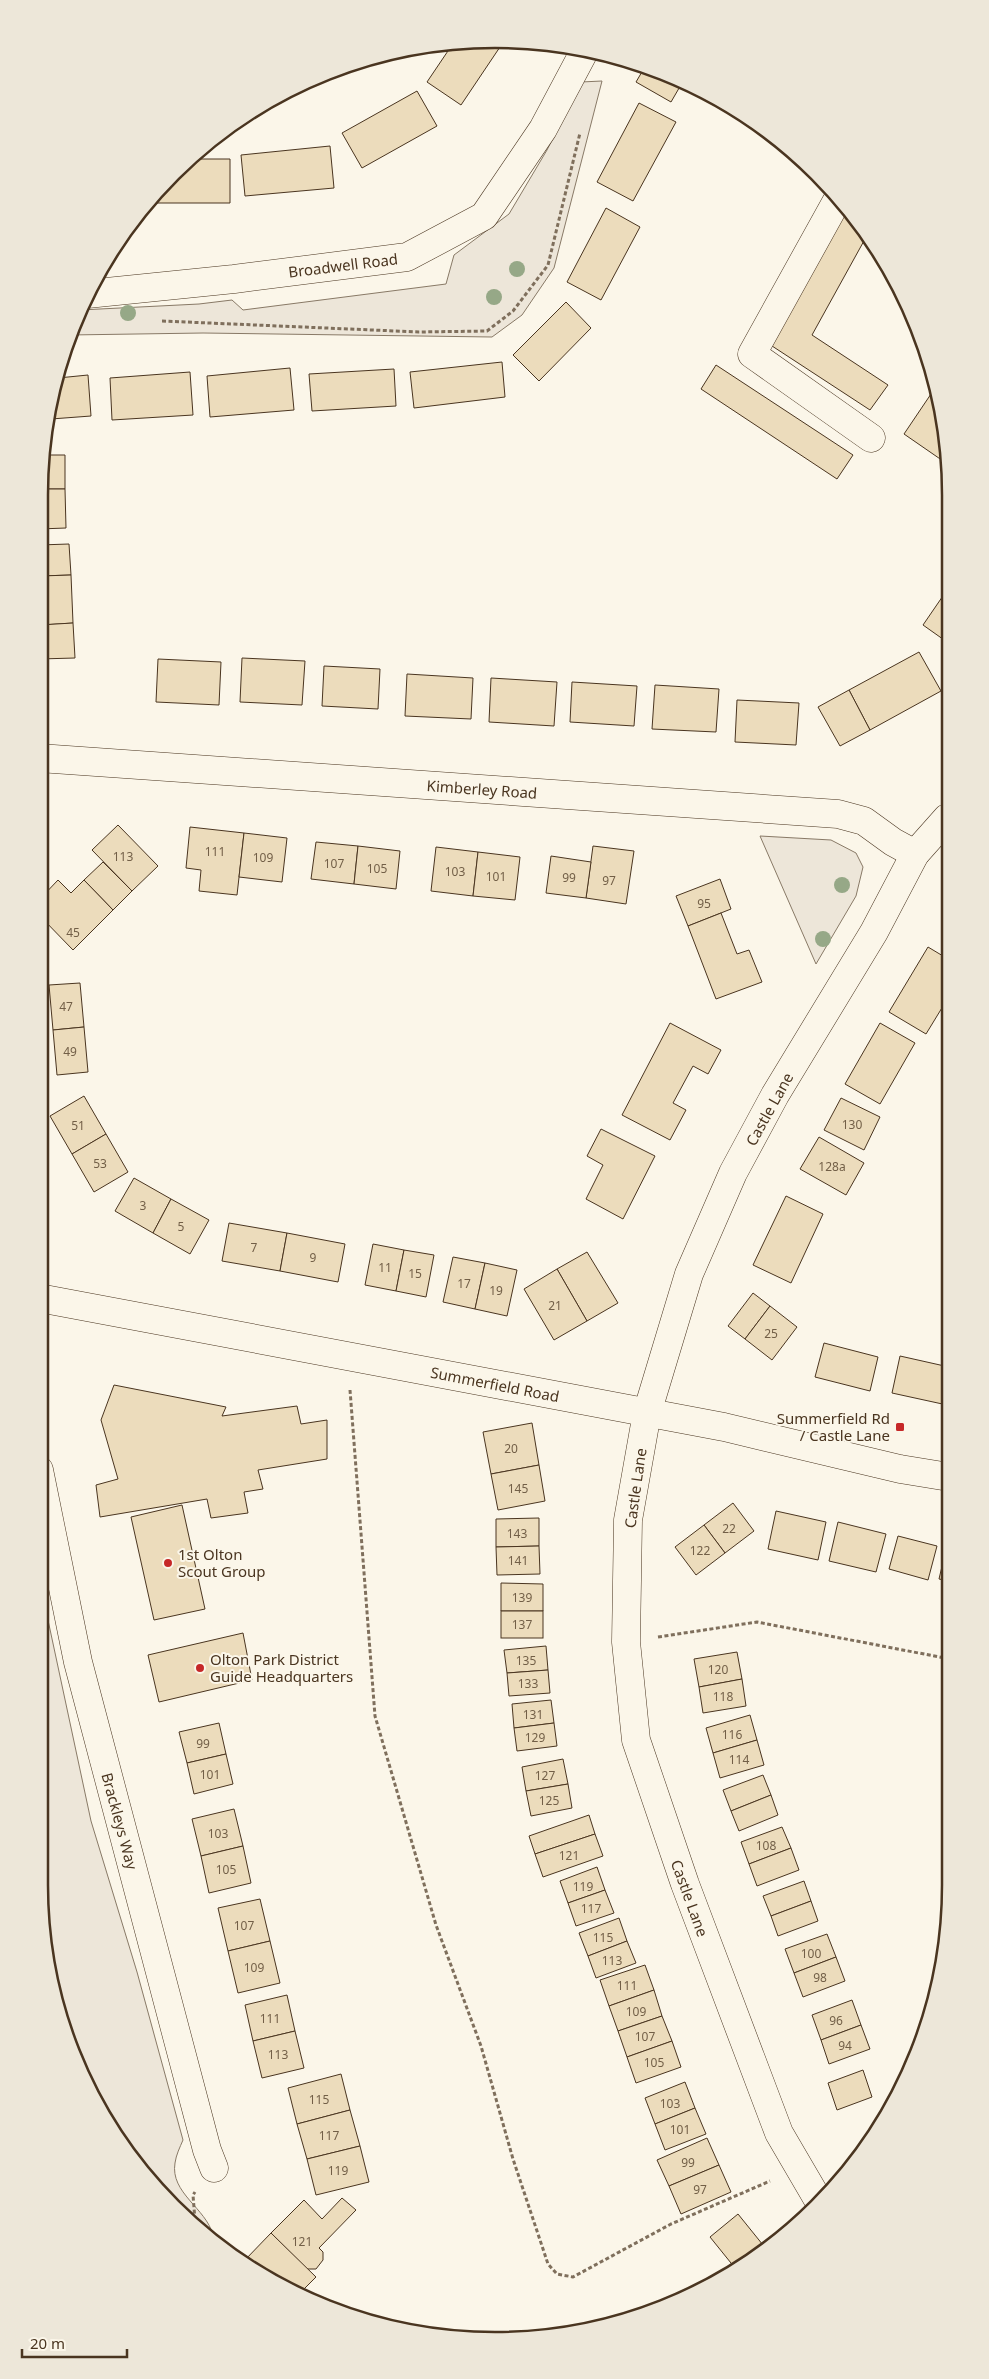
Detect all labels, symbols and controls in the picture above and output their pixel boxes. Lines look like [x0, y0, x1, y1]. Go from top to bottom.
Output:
street label: Broadwell Road [287, 248, 399, 282]
street label: Kimberley Road [426, 775, 538, 803]
house number: 111 [205, 843, 225, 860]
house number: 113 [113, 848, 133, 865]
house number: 109 [253, 849, 273, 866]
house number: 107 [324, 855, 344, 872]
house number: 105 [367, 860, 387, 877]
house number: 103 [445, 863, 465, 880]
house number: 101 [486, 868, 506, 885]
house number: 99 [562, 869, 576, 886]
house number: 97 [602, 872, 616, 889]
house number: 95 [697, 895, 711, 912]
house number: 45 [66, 924, 80, 941]
house number: 47 [59, 998, 73, 1015]
house number: 49 [63, 1043, 77, 1060]
street label: Castle Lane [741, 1069, 797, 1149]
house number: 130 [842, 1116, 862, 1133]
house number: 51 [71, 1117, 85, 1134]
house number: 53 [93, 1155, 107, 1172]
house number: 128a [818, 1158, 846, 1175]
house number: 3 [140, 1197, 147, 1214]
house number: 5 [178, 1218, 185, 1235]
house number: 7 [251, 1239, 258, 1256]
house number: 9 [310, 1249, 317, 1266]
house number: 11 [378, 1259, 392, 1276]
house number: 15 [408, 1265, 422, 1282]
house number: 17 [457, 1275, 471, 1292]
house number: 19 [489, 1282, 503, 1299]
house number: 21 [548, 1297, 562, 1314]
house number: 25 [764, 1325, 778, 1342]
street label: Summerfield Road [429, 1362, 561, 1406]
place label: Summerfield Rd / Castle Lane [777, 1408, 890, 1445]
marker: Summerfield Rd / Castle Lane [894, 1421, 906, 1433]
house number: 20 [504, 1440, 518, 1457]
street label: Castle Lane [619, 1447, 651, 1529]
house number: 145 [508, 1480, 528, 1497]
house number: 22 [722, 1520, 736, 1537]
house number: 143 [507, 1525, 527, 1542]
house number: 122 [690, 1542, 710, 1559]
place label: 1st Olton Scout Group [178, 1544, 265, 1581]
house number: 141 [508, 1552, 528, 1569]
marker: 1st Olton Scout Group [162, 1557, 174, 1569]
house number: 139 [512, 1589, 532, 1606]
house number: 137 [512, 1616, 532, 1633]
place label: Olton Park District Guide Headquarters [210, 1649, 353, 1686]
house number: 135 [516, 1652, 536, 1669]
house number: 120 [708, 1661, 728, 1678]
marker: Olton Park District Guide Headquarters [194, 1662, 206, 1674]
house number: 133 [518, 1675, 538, 1692]
house number: 118 [713, 1688, 733, 1705]
house number: 131 [523, 1706, 543, 1723]
house number: 116 [722, 1726, 742, 1743]
house number: 129 [525, 1729, 545, 1746]
house number: 99 [196, 1735, 210, 1752]
house number: 114 [729, 1751, 749, 1768]
house number: 101 [200, 1766, 220, 1783]
house number: 127 [535, 1767, 555, 1784]
street label: Brackleys Way [97, 1770, 143, 1872]
house number: 125 [539, 1792, 559, 1809]
house number: 103 [208, 1825, 228, 1842]
house number: 108 [756, 1837, 776, 1854]
house number: 121 [559, 1847, 579, 1864]
street label: Castle Lane [667, 1857, 713, 1939]
house number: 105 [216, 1861, 236, 1878]
house number: 119 [573, 1878, 593, 1895]
house number: 117 [581, 1900, 601, 1917]
house number: 107 [234, 1917, 254, 1934]
house number: 115 [593, 1929, 613, 1946]
house number: 100 [801, 1945, 821, 1962]
house number: 113 [602, 1952, 622, 1969]
house number: 109 [244, 1959, 264, 1976]
house number: 98 [813, 1969, 827, 1986]
house number: 111 [617, 1977, 637, 1994]
house number: 109 [626, 2003, 646, 2020]
house number: 111 [260, 2010, 280, 2027]
house number: 96 [829, 2012, 843, 2029]
house number: 107 [635, 2028, 655, 2045]
house number: 94 [838, 2037, 852, 2054]
house number: 113 [268, 2046, 288, 2063]
house number: 105 [644, 2054, 664, 2071]
house number: 115 [309, 2091, 329, 2108]
house number: 103 [660, 2095, 680, 2112]
house number: 101 [670, 2121, 690, 2138]
house number: 117 [319, 2127, 339, 2144]
house number: 99 [681, 2154, 695, 2171]
house number: 119 [328, 2162, 348, 2179]
house number: 97 [693, 2181, 707, 2198]
house number: 121 [292, 2233, 312, 2250]
scale bar [22, 2326, 128, 2358]
text: 20 m [30, 2333, 65, 2353]

